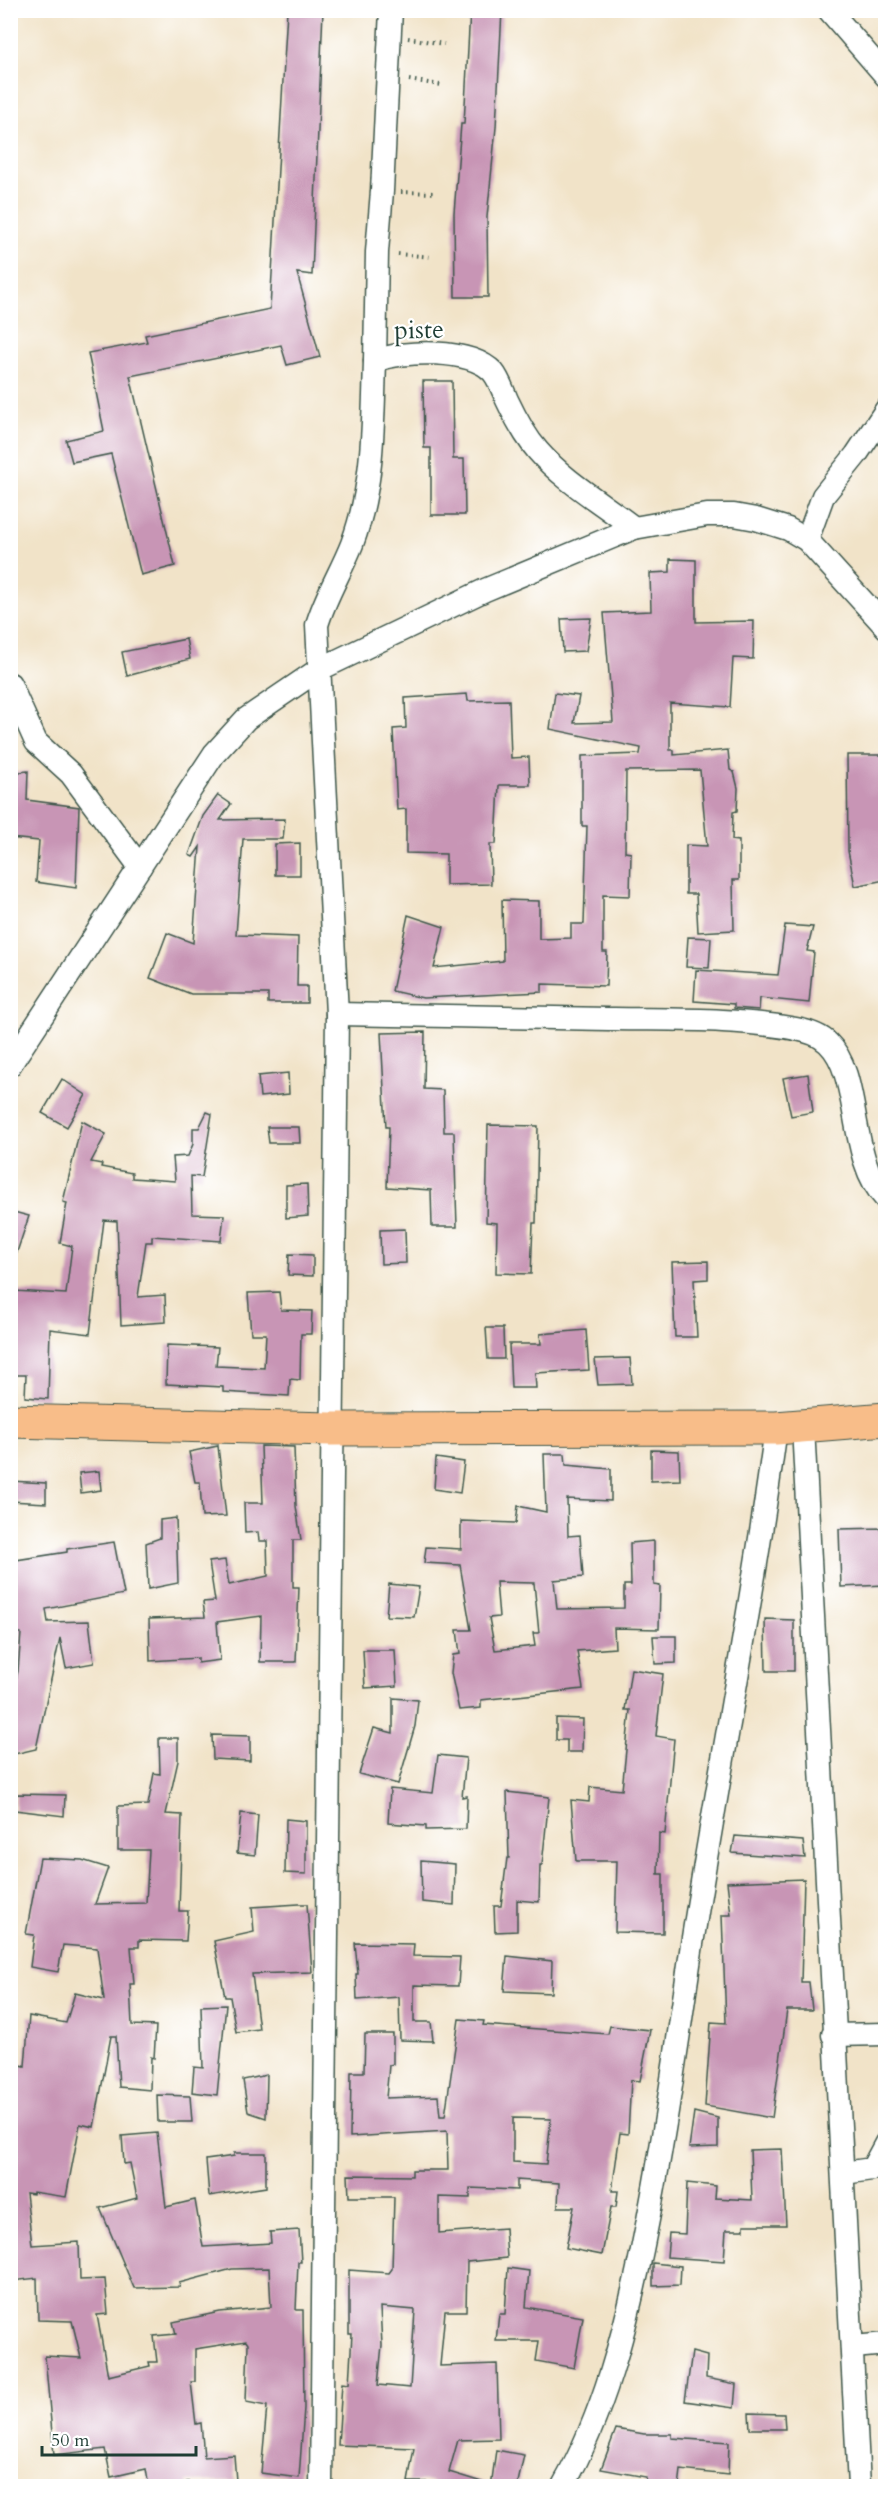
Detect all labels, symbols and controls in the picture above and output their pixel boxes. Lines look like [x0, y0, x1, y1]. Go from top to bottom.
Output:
street label: piste [394, 312, 444, 347]
scale bar [42, 2419, 196, 2457]
text: 50 m [51, 2428, 90, 2453]

